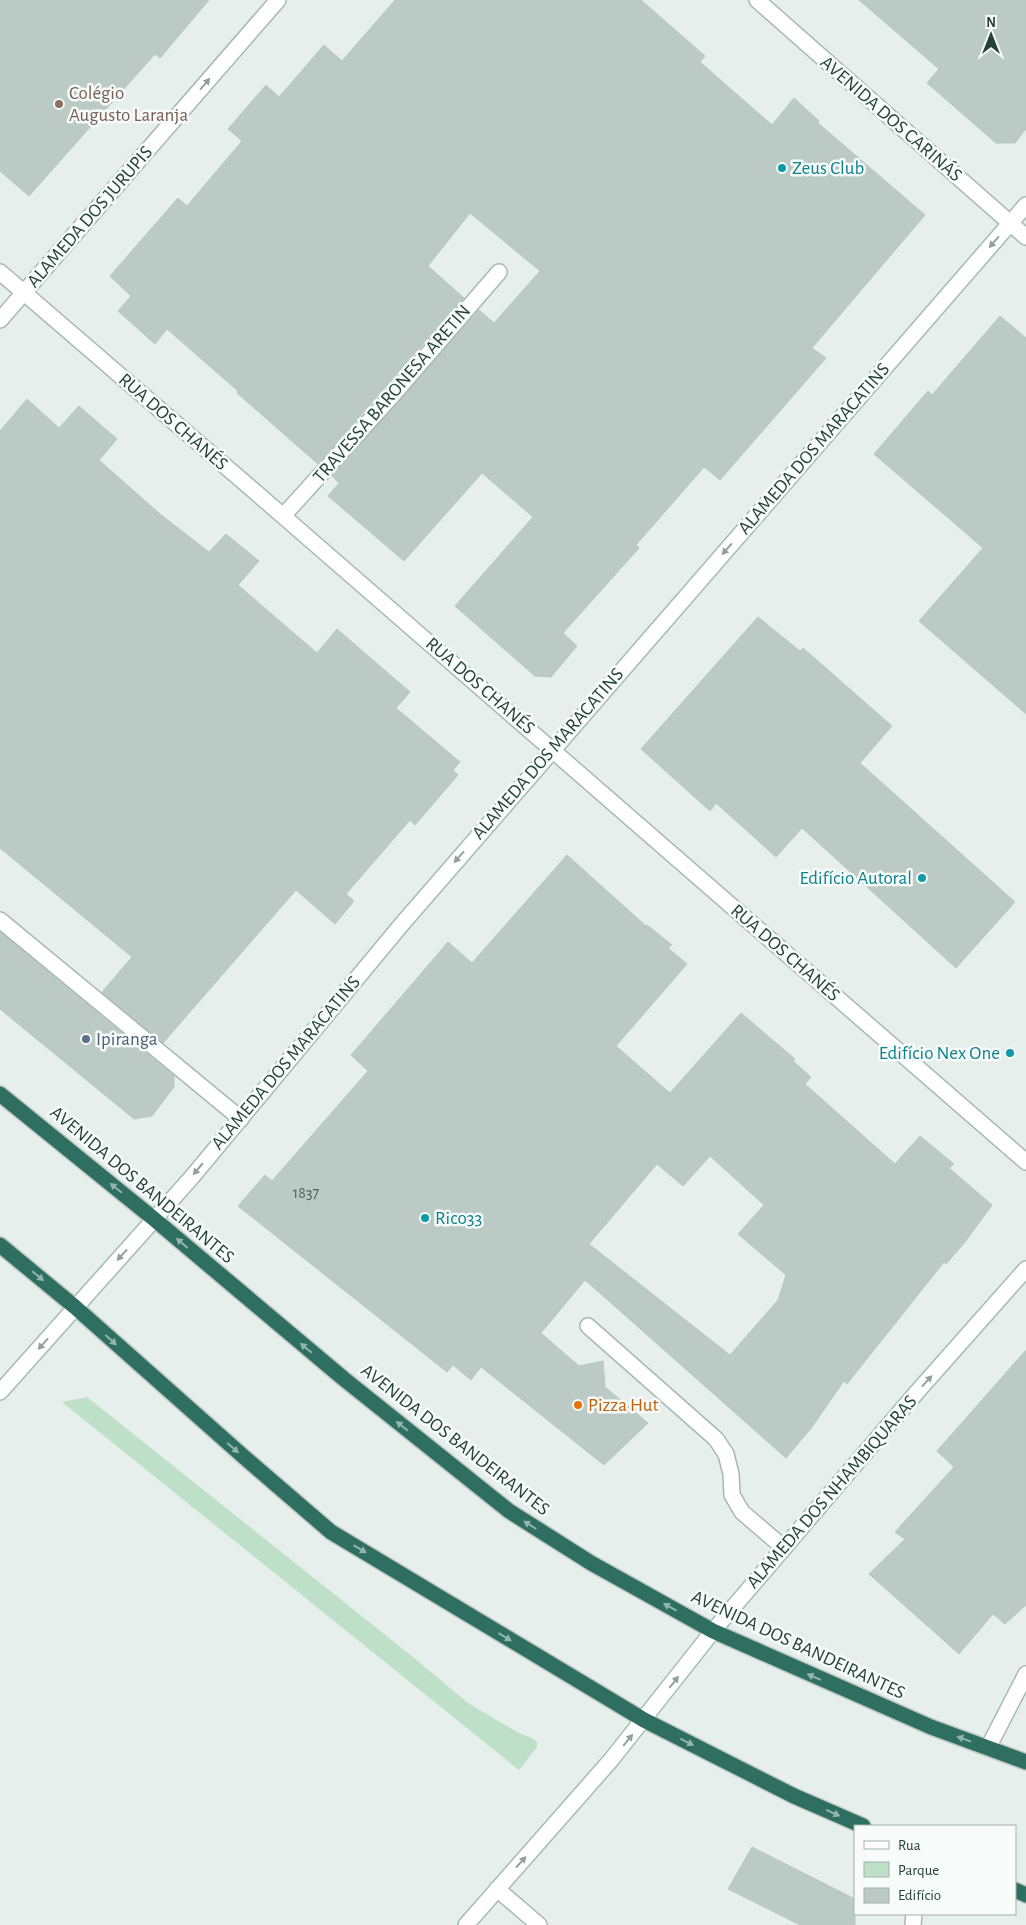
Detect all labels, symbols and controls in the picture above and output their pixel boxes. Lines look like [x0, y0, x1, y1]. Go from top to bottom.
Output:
north arrow [966, 10, 1016, 60]
text: N [986, 16, 996, 30]
street label: AVENIDA DOS CARINÁS [817, 51, 967, 185]
one-way arrow [199, 78, 210, 91]
place label: Colégio Augusto Laranja [69, 84, 188, 125]
marker: Colégio Augusto Laranja [53, 98, 65, 110]
street label: ALAMEDA DOS JURUPIS [24, 143, 156, 291]
place label: Zeus Club [792, 159, 864, 178]
marker: Zeus Club [776, 162, 788, 174]
one-way arrow [988, 235, 1000, 247]
street label: TRAVESSA BARONESA ARETIN [310, 301, 474, 487]
street label: ALAMEDA DOS MARACATINS [735, 360, 893, 538]
street label: RUA DOS CHANÉS [115, 368, 232, 474]
one-way arrow [721, 542, 732, 555]
street label: RUA DOS CHANÉS [422, 632, 539, 738]
street label: ALAMEDA DOS MARACATINS [469, 665, 627, 843]
one-way arrow [454, 850, 465, 863]
place label: Edifício Autoral [800, 869, 912, 888]
marker: Edifício Autoral [916, 872, 928, 884]
street label: RUA DOS CHANÉS [727, 899, 844, 1005]
street label: ALAMEDA DOS MARACATINS [208, 973, 364, 1153]
place label: Ipiranga [96, 1030, 158, 1049]
marker: Ipiranga [80, 1033, 92, 1045]
place label: Edifício Nex One [879, 1044, 1000, 1063]
marker: Edifício Nex One [1004, 1047, 1016, 1059]
street label: AVENIDA DOS BANDEIRANTES [46, 1103, 238, 1267]
one-way arrow [192, 1163, 204, 1175]
one-way arrow [110, 1182, 123, 1193]
house number: 1837 [293, 1185, 320, 1201]
place label: Rico33 [435, 1209, 482, 1228]
marker: Rico33 [419, 1212, 431, 1224]
one-way arrow [177, 1237, 189, 1249]
one-way arrow [116, 1248, 127, 1261]
one-way arrow [31, 1271, 44, 1282]
one-way arrow [105, 1334, 117, 1346]
one-way arrow [37, 1337, 48, 1350]
one-way arrow [300, 1342, 313, 1353]
street label: AVENIDA DOS BANDEIRANTES [357, 1361, 553, 1519]
one-way arrow [921, 1375, 932, 1388]
street label: ALAMEDA DOS NHAMBIQUARAS [743, 1392, 921, 1592]
place label: Pizza Hut [588, 1396, 659, 1415]
marker: Pizza Hut [572, 1399, 584, 1411]
one-way arrow [396, 1420, 409, 1431]
one-way arrow [227, 1442, 239, 1453]
one-way arrow [524, 1520, 537, 1530]
one-way arrow [353, 1544, 366, 1553]
street label: AVENIDA DOS BANDEIRANTES [688, 1587, 908, 1703]
one-way arrow [664, 1603, 677, 1612]
one-way arrow [498, 1632, 511, 1641]
one-way arrow [807, 1672, 821, 1680]
one-way arrow [668, 1675, 679, 1688]
one-way arrow [622, 1734, 633, 1747]
one-way arrow [956, 1735, 971, 1743]
one-way arrow [680, 1738, 694, 1746]
one-way arrow [826, 1810, 840, 1818]
legend [854, 1825, 1016, 1915]
text: Rua [898, 1838, 921, 1853]
one-way arrow [515, 1857, 527, 1869]
text: Parque [898, 1863, 939, 1878]
text: Edifício [898, 1888, 941, 1903]

